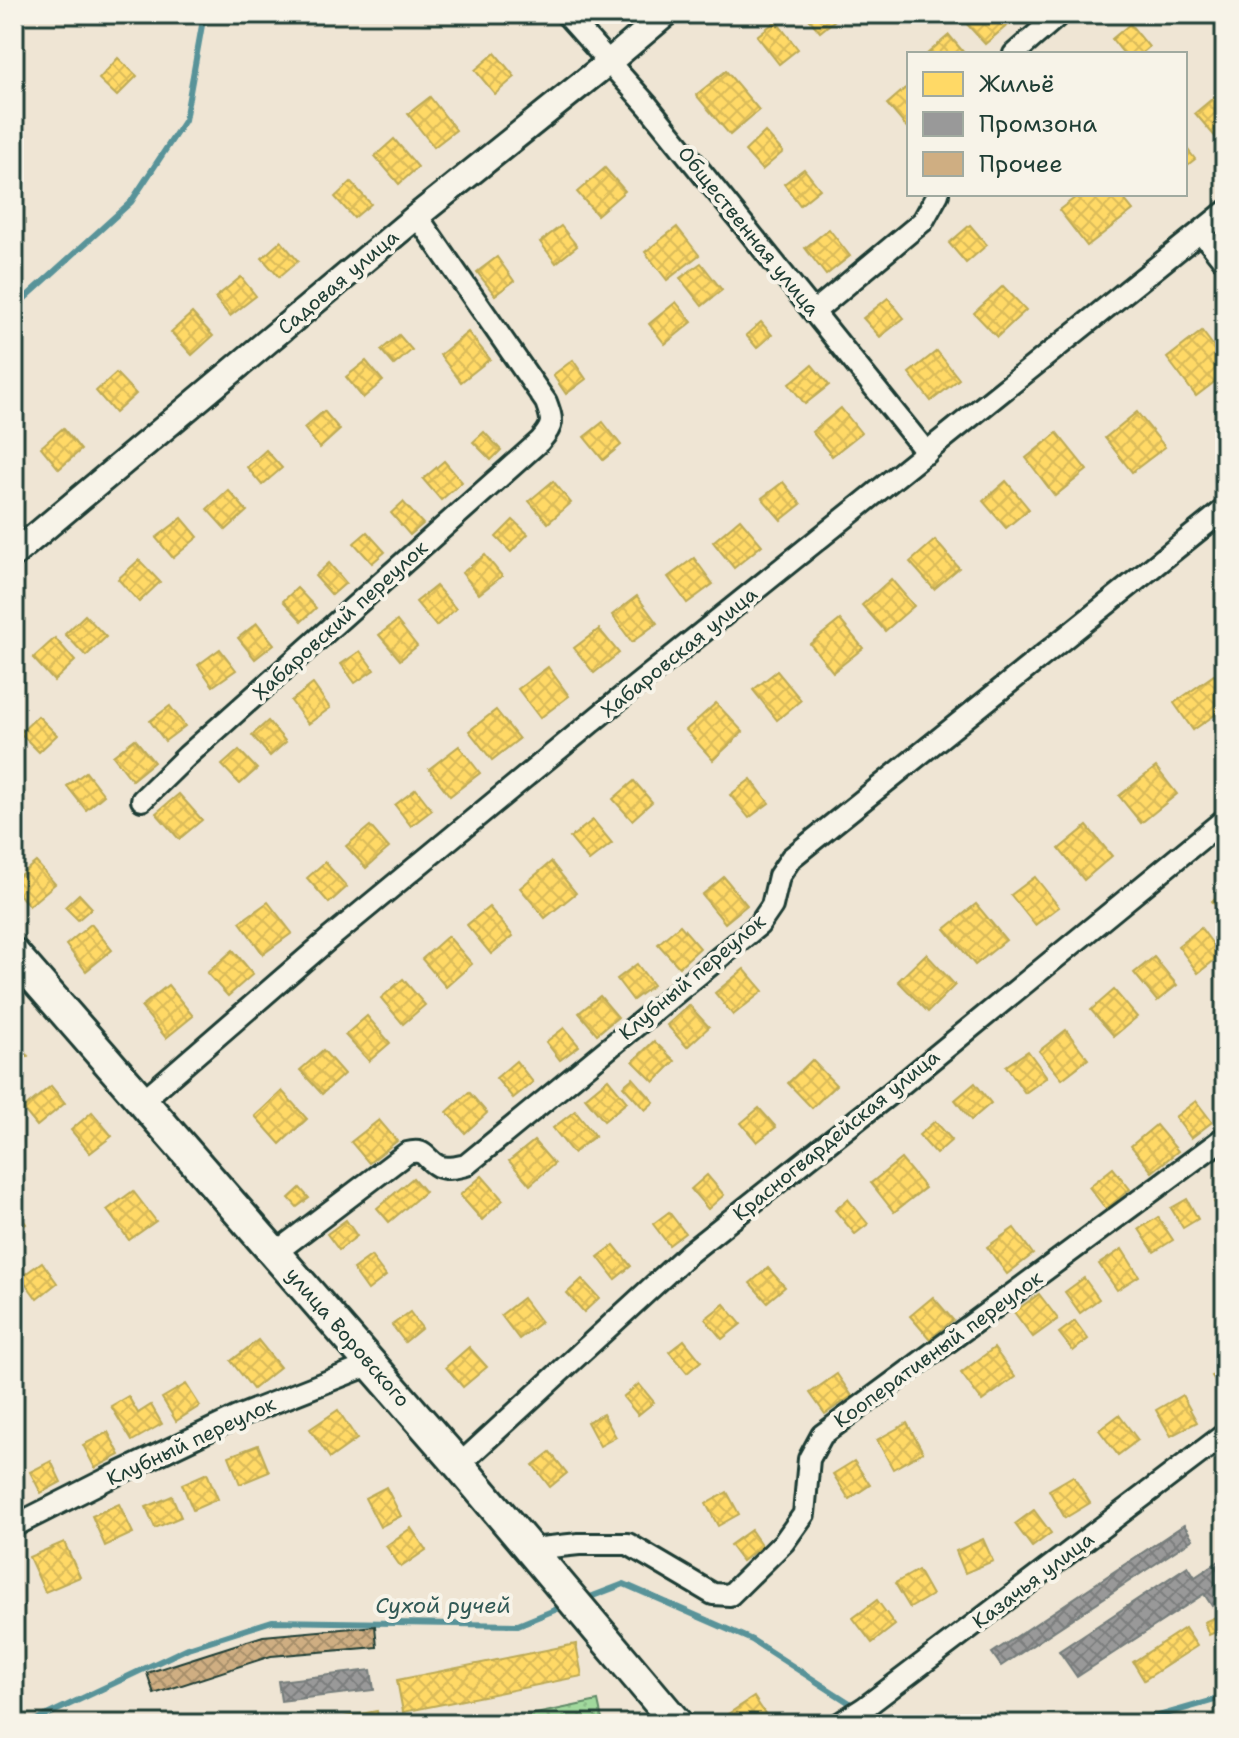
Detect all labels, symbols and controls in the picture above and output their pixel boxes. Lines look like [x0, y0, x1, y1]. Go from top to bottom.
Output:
legend [907, 52, 1187, 196]
text: Жильё [979, 68, 1055, 100]
text: Промзона [979, 108, 1097, 140]
street label: Общественная улица [672, 141, 826, 322]
text: Прочее [979, 148, 1063, 180]
street label: Садовая улица [272, 223, 404, 340]
street label: Хабаровский переулок [247, 534, 433, 705]
street label: Хабаровская улица [595, 581, 763, 723]
street label: Клубный переулок [613, 908, 771, 1046]
street label: Красногвардейская улица [727, 1043, 945, 1226]
street label: улица Воровского [280, 1262, 416, 1412]
street label: Кооперативный переулок [829, 1264, 1048, 1433]
street label: Клубный переулок [102, 1390, 280, 1492]
street label: Казачья улица [967, 1525, 1099, 1634]
water label: Сухой ручей [375, 1591, 511, 1620]

